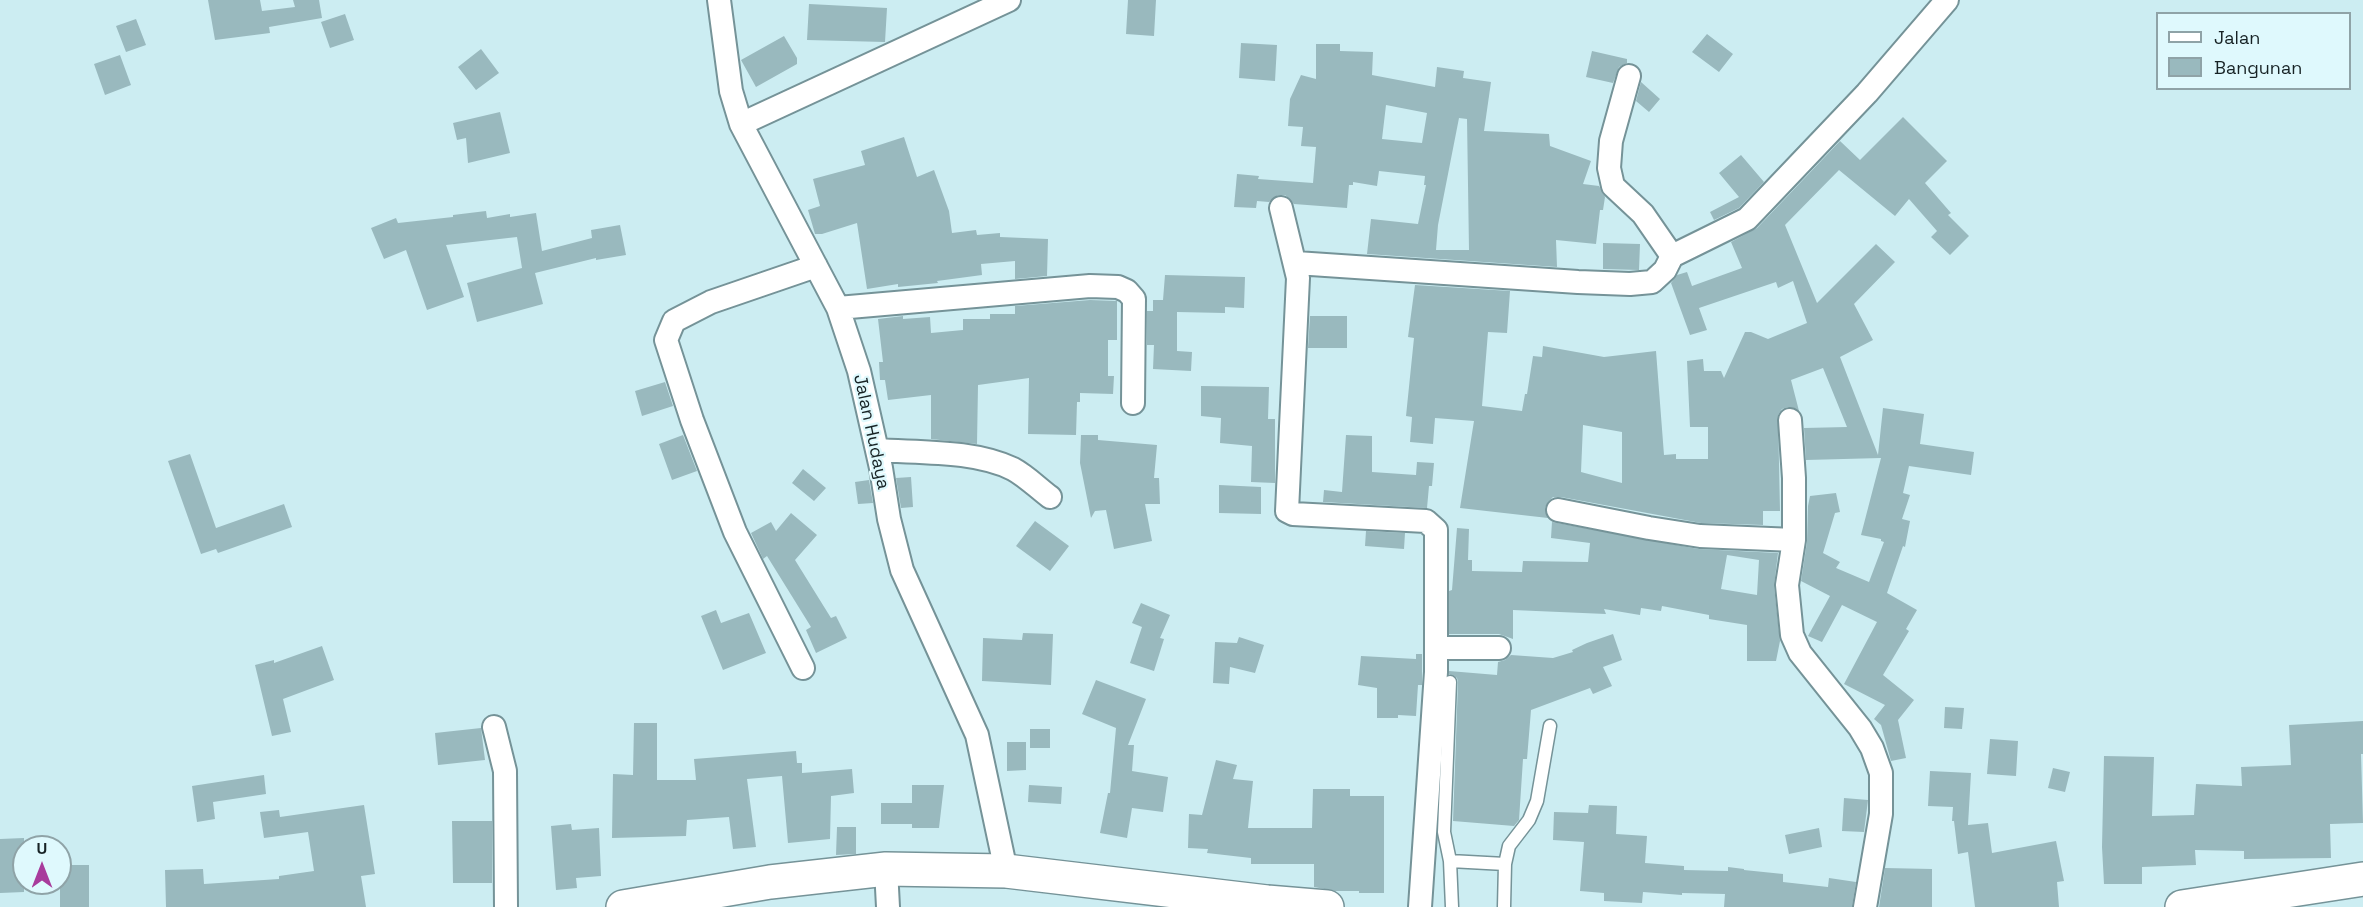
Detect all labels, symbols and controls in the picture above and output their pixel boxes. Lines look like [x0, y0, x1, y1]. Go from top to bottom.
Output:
legend [2156, 12, 2351, 90]
text: Jalan [2214, 26, 2260, 49]
text: Bangunan [2214, 56, 2302, 79]
street label: Jalan Hudaya [848, 373, 894, 491]
north arrow [12, 835, 72, 895]
text: U [37, 838, 47, 859]

